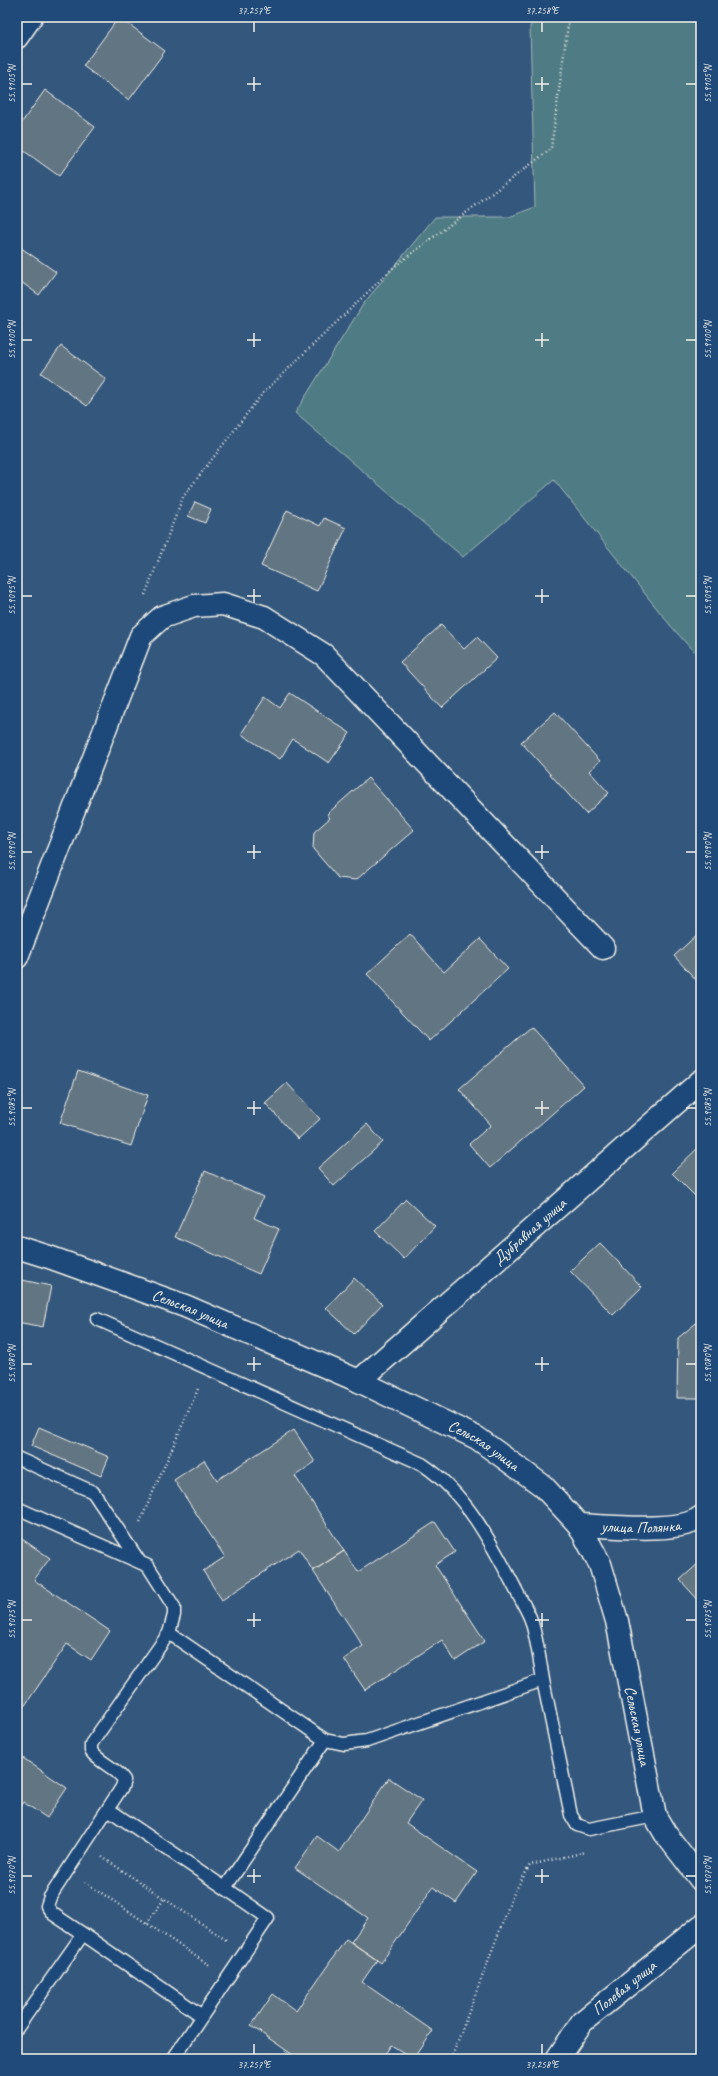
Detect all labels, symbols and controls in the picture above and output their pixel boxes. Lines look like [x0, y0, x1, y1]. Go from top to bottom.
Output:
text: 37.257°E [238, 4, 272, 17]
text: 37.258°E [526, 4, 560, 17]
text: 55.9105°N [5, 63, 18, 103]
text: 55.9105°N [701, 63, 714, 103]
text: 55.9100°N [5, 319, 18, 359]
text: 55.9100°N [701, 319, 714, 359]
text: 55.9095°N [5, 575, 18, 615]
text: 55.9095°N [701, 575, 714, 615]
text: 55.9090°N [5, 831, 18, 871]
text: 55.9090°N [701, 831, 714, 871]
text: 55.9085°N [5, 1087, 18, 1127]
text: 55.9085°N [701, 1087, 714, 1127]
street label: Дубравная улица [489, 1193, 571, 1269]
street label: Сельская улица [149, 1285, 233, 1334]
text: 55.9080°N [5, 1343, 18, 1383]
text: 55.9080°N [701, 1343, 714, 1383]
street label: Сельская улица [445, 1416, 524, 1476]
street label: улица Полянка [600, 1515, 683, 1538]
text: 55.9075°N [5, 1599, 18, 1639]
text: 55.9075°N [701, 1599, 714, 1639]
street label: Сельская улица [620, 1685, 655, 1769]
text: 55.9070°N [5, 1855, 18, 1895]
text: 55.9070°N [701, 1855, 714, 1895]
street label: Полевая улица [588, 1955, 661, 2020]
text: 37.257°E [238, 2058, 272, 2071]
text: 37.258°E [526, 2058, 560, 2071]

